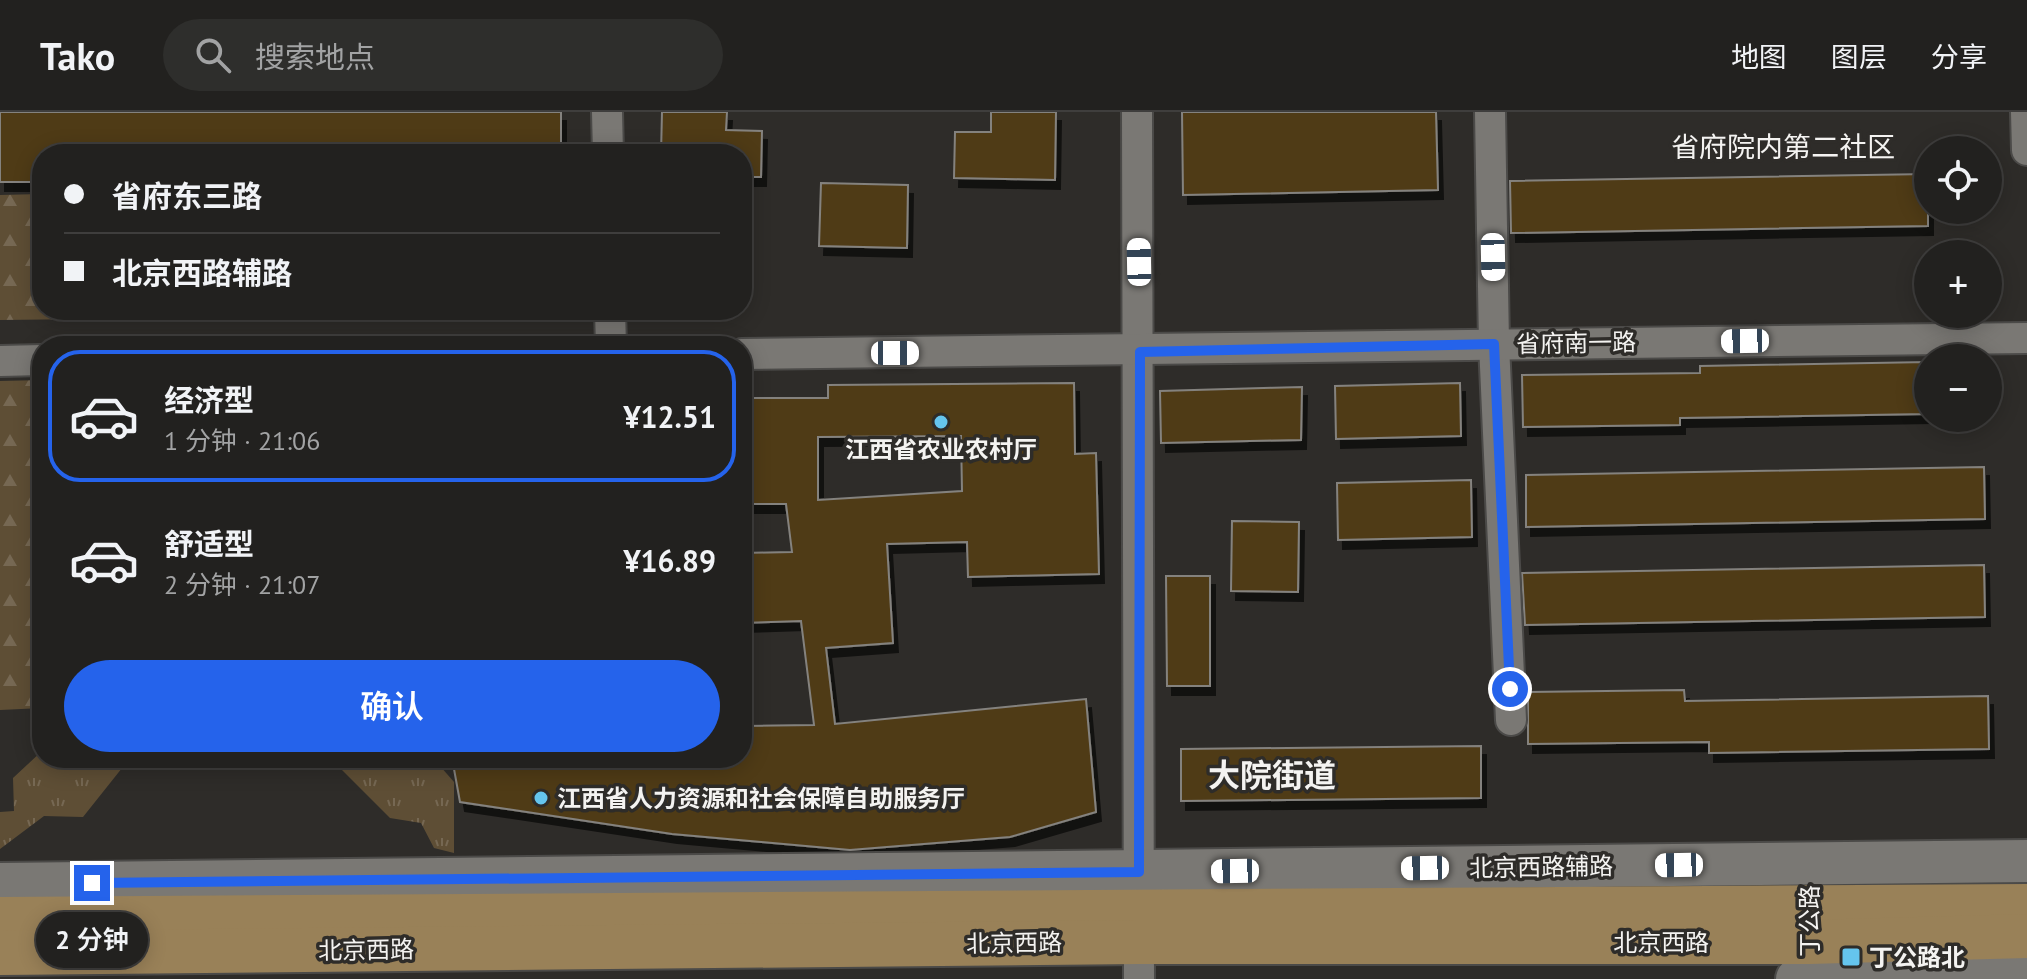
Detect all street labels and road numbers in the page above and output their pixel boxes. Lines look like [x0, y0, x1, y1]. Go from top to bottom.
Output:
street label: 省府南一路 [1516, 326, 1636, 360]
street label: 北京西路辅路 [1469, 850, 1613, 884]
street label: 丁公路 [1794, 885, 1825, 957]
street label: 北京西路 [966, 927, 1062, 959]
street label: 北京西路 [1613, 927, 1709, 958]
street label: 北京西路 [318, 934, 414, 966]

